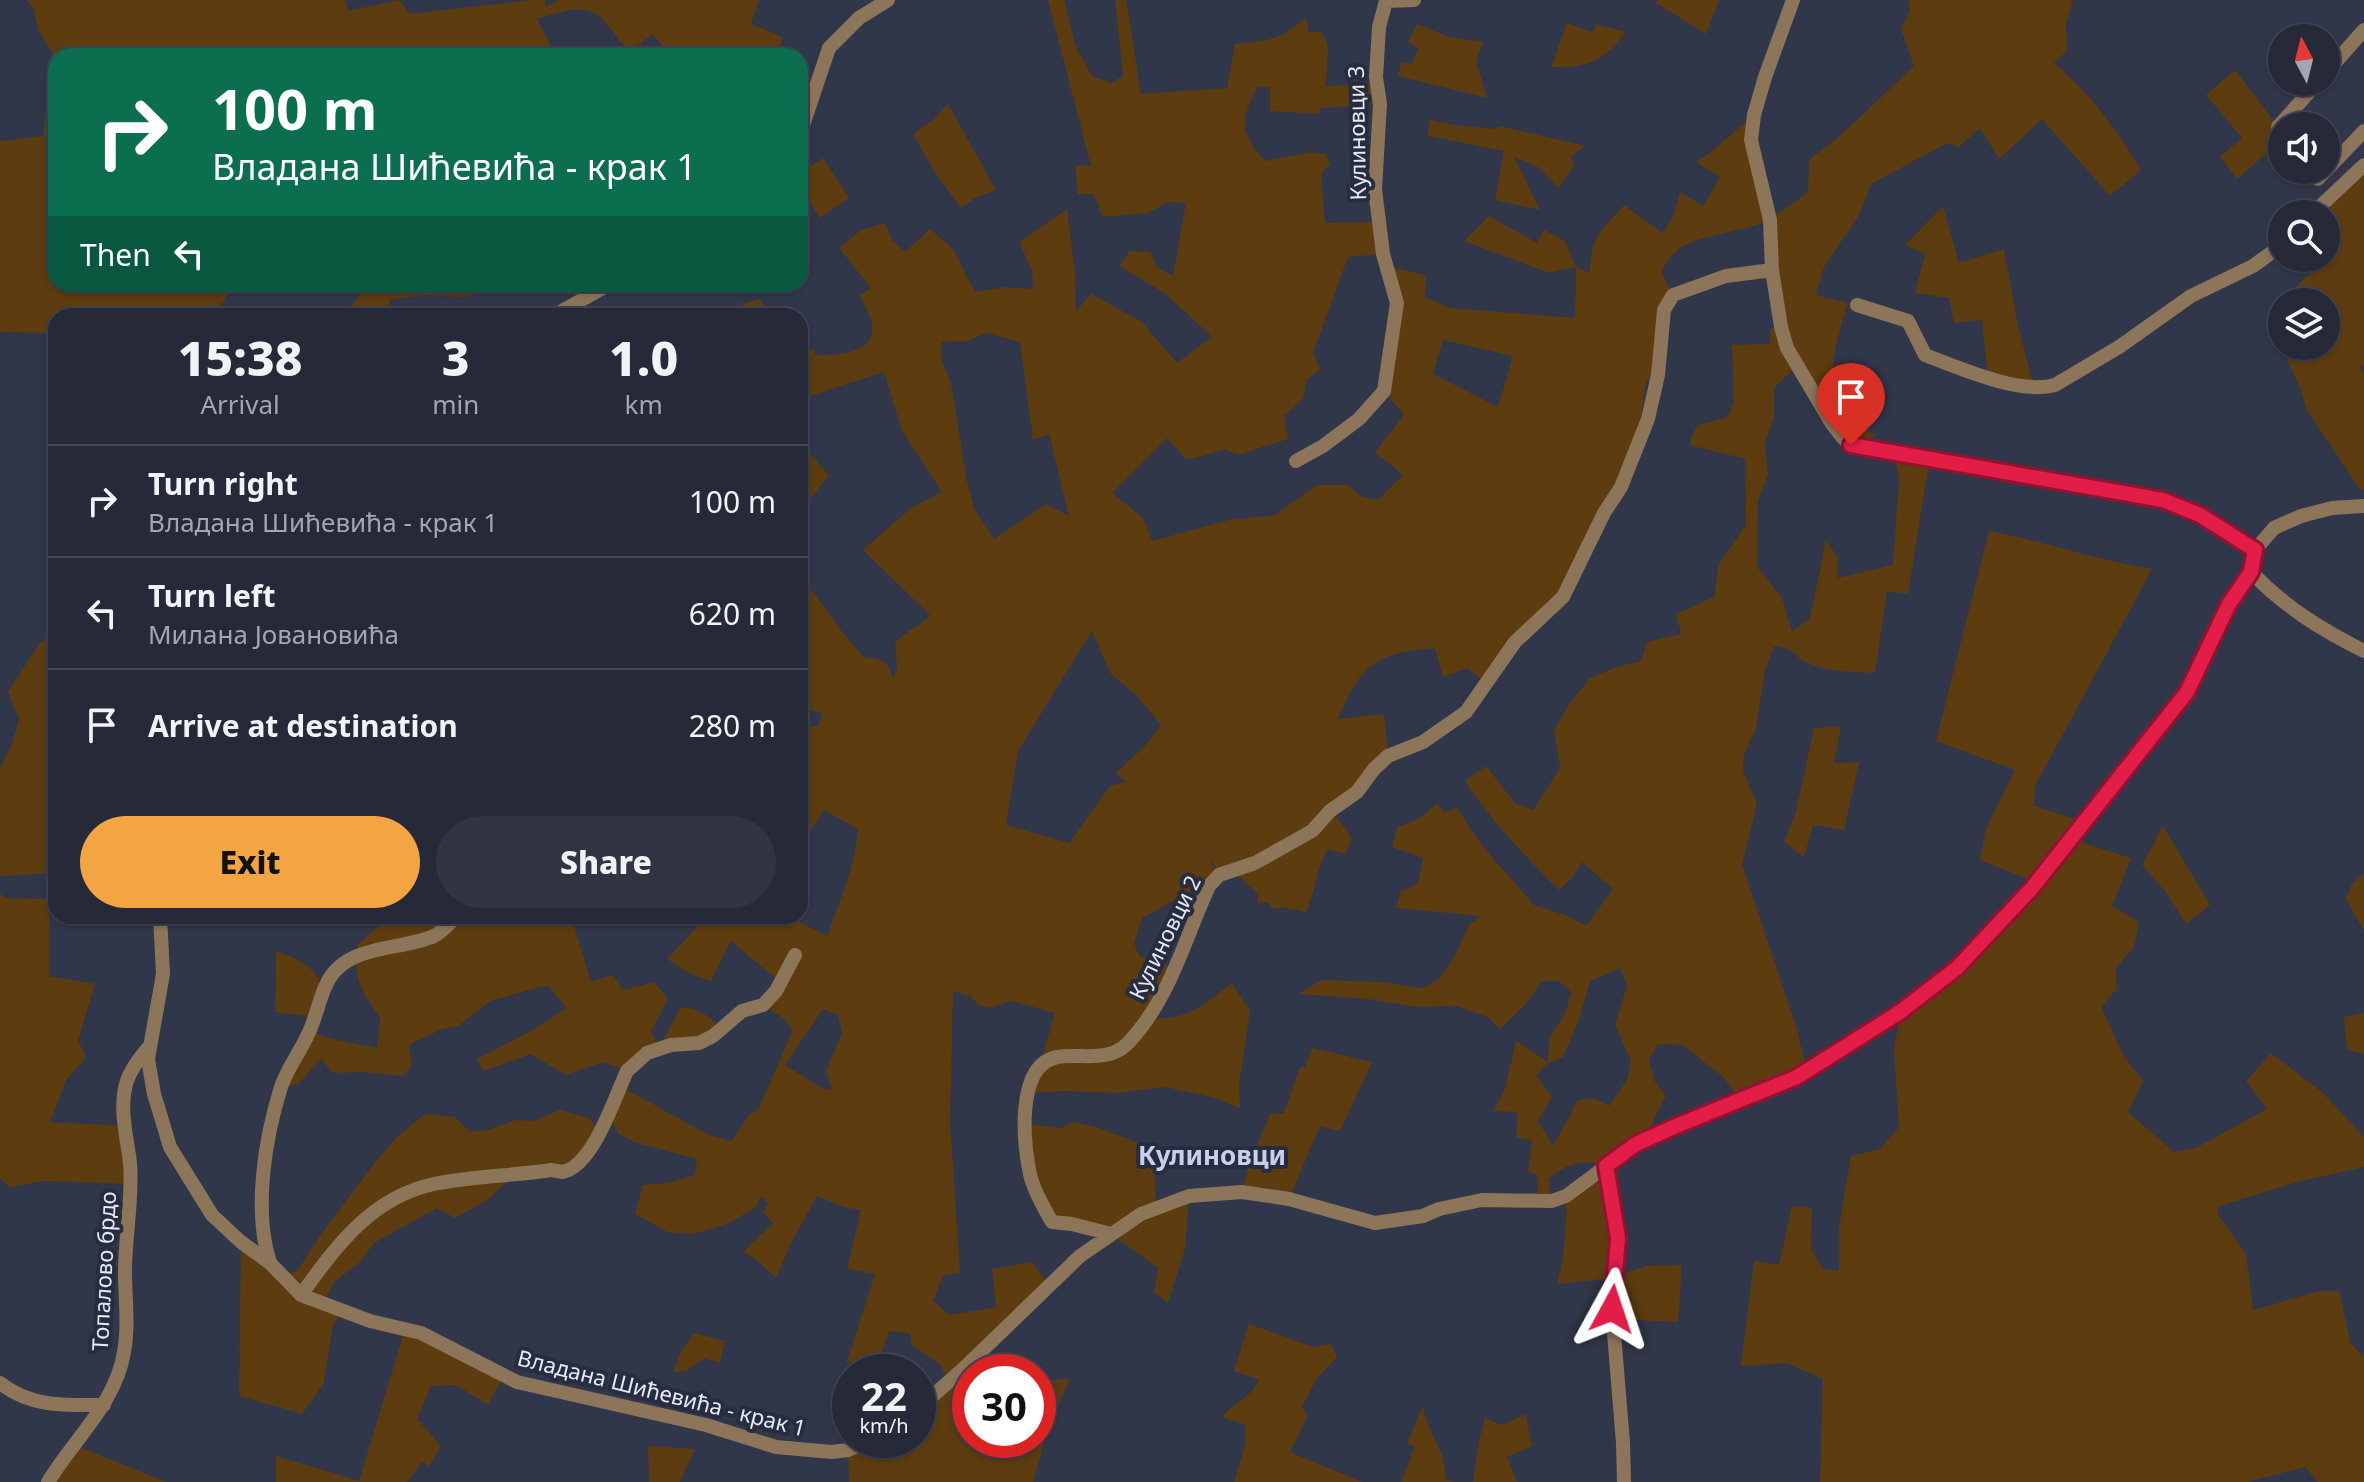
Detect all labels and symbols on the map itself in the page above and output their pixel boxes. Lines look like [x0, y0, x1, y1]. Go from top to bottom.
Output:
north arrow [2268, 24, 2340, 96]
street label: Кулиновци 3 [1340, 65, 1372, 201]
pin [1817, 363, 1885, 445]
street label: Кулиновци 2 [1121, 870, 1207, 1004]
district label: Кулиновци [1138, 1137, 1286, 1173]
street label: Топалово брдо [84, 1190, 122, 1352]
position arrow [1570, 1267, 1654, 1351]
street label: Владана Шићевића - крак 1 [515, 1342, 809, 1442]
speed limit sign: 30 [952, 1354, 1056, 1458]

